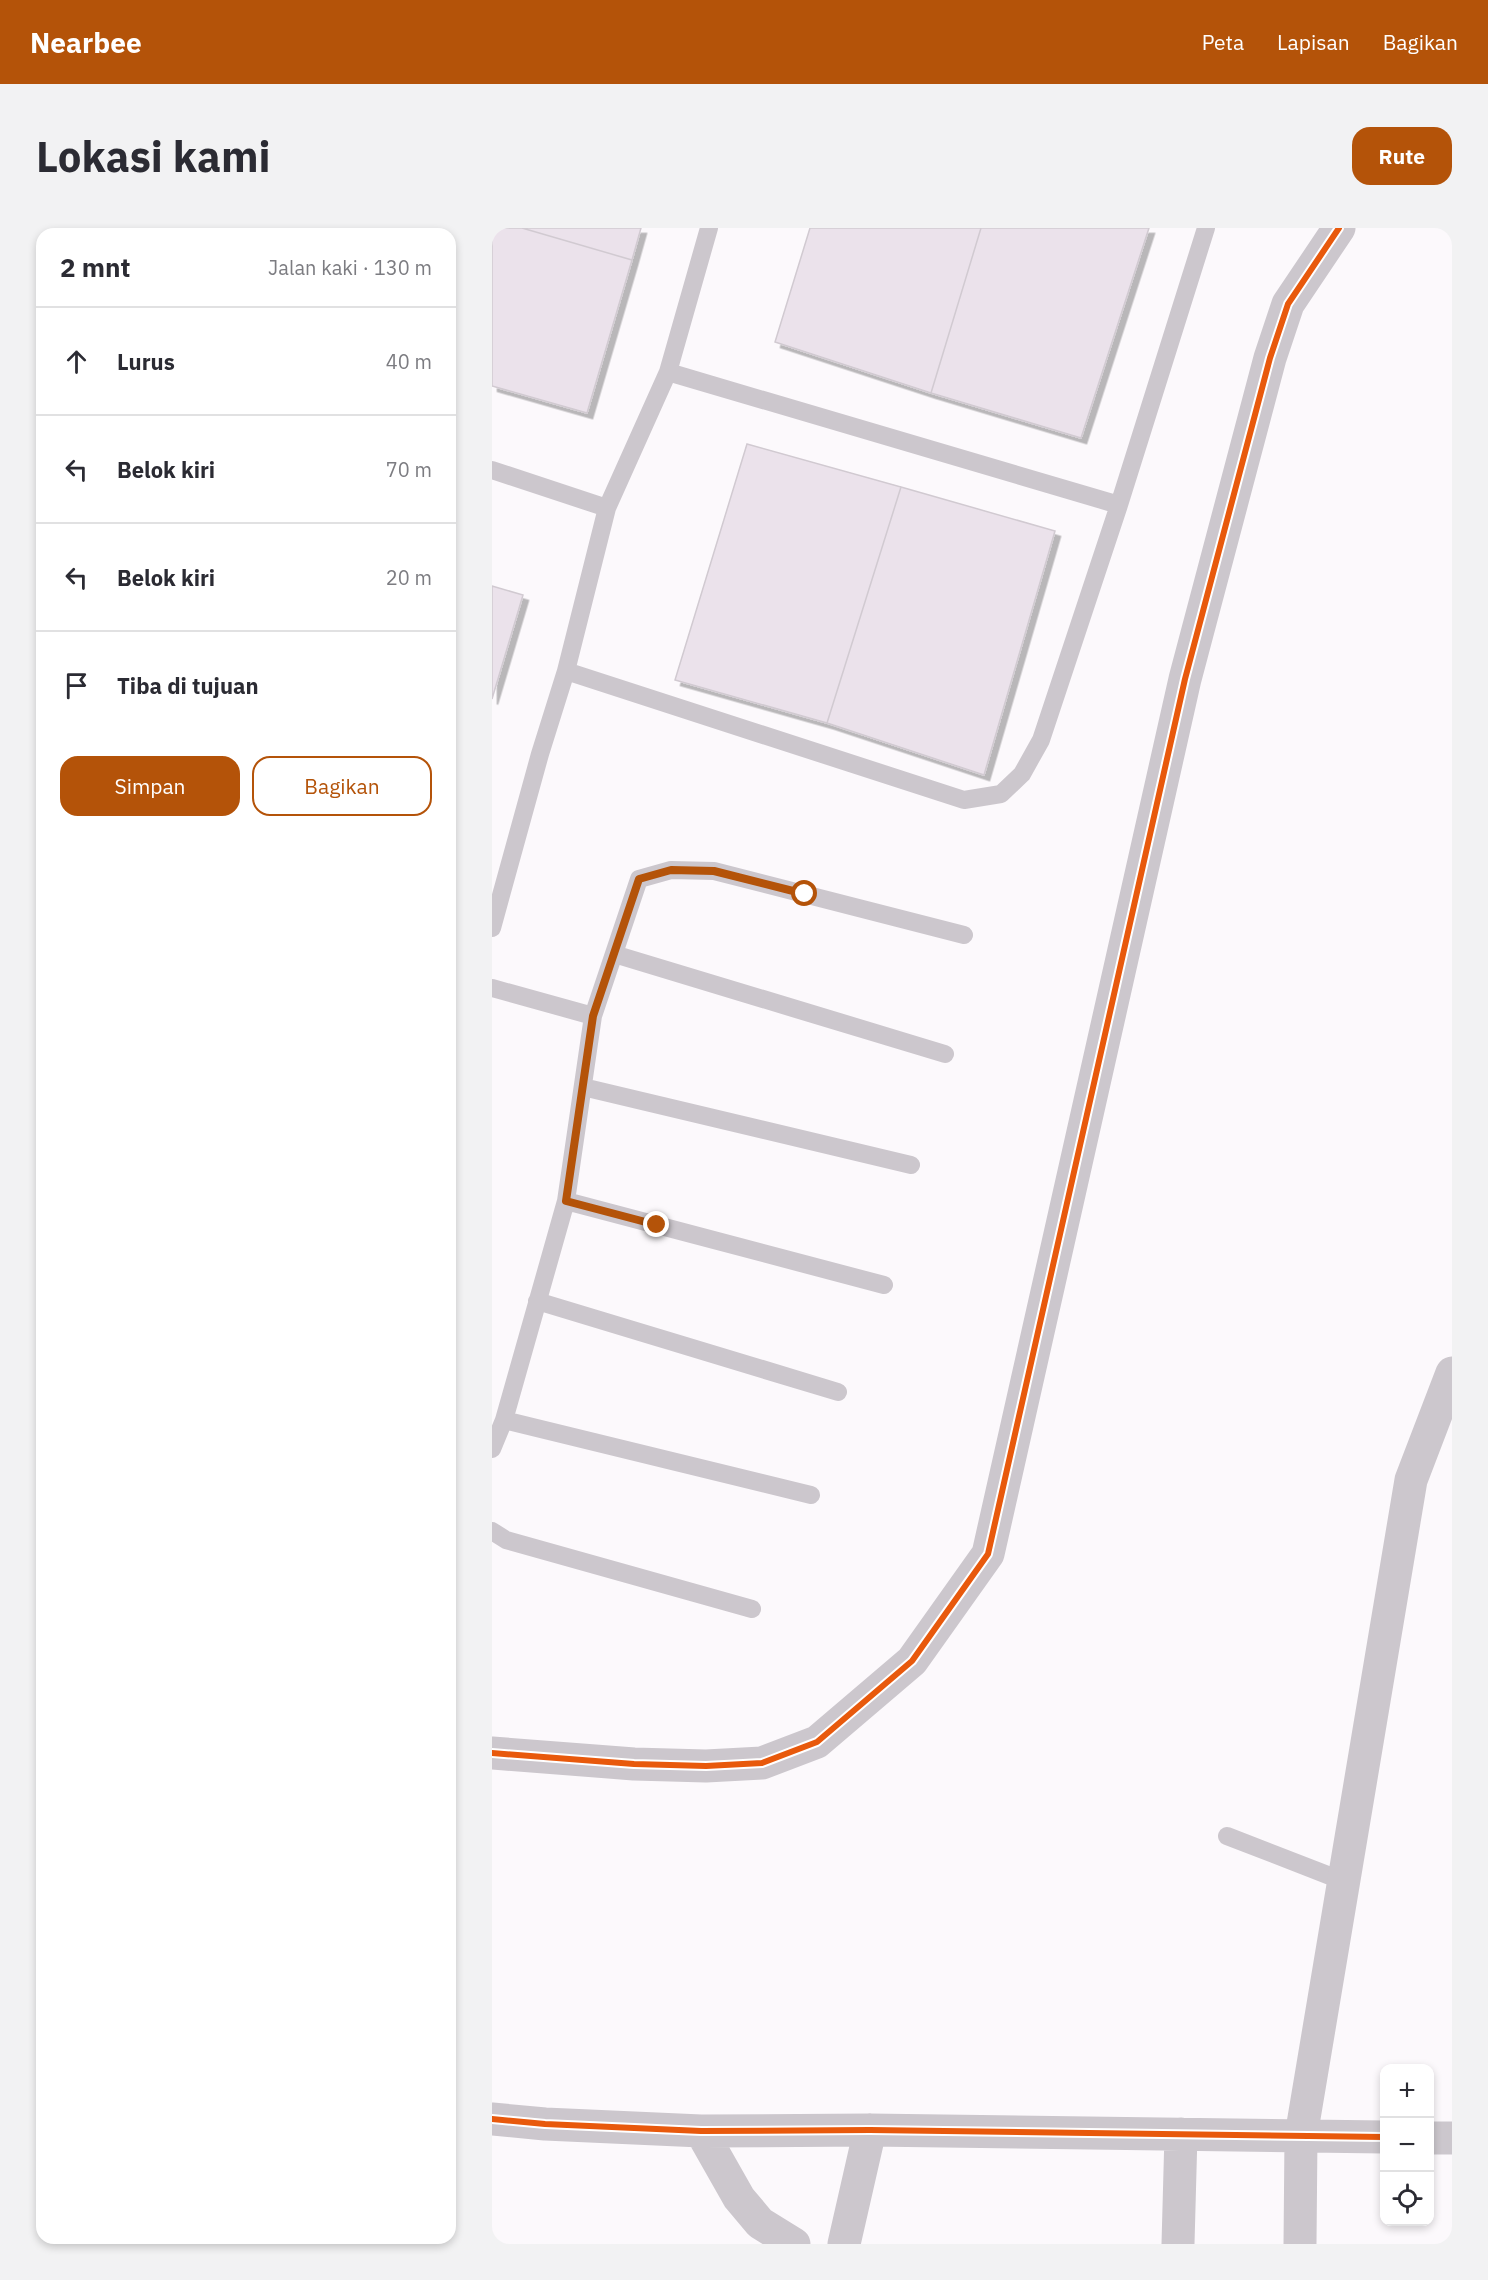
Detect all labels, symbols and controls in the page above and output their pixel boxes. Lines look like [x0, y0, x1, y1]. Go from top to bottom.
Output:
text: Nearbee [30, 24, 142, 61]
text: Peta [1202, 28, 1244, 56]
text: Lapisan [1277, 28, 1350, 56]
text: Bagikan [1383, 28, 1458, 56]
button: Rute [1352, 127, 1452, 185]
text: Lokasi kami [36, 129, 270, 184]
text: 2 mnt [60, 250, 130, 284]
text: Jalan kaki · 130 m [268, 254, 432, 281]
icon: ahead [60, 345, 93, 378]
text: Lurus [117, 347, 175, 376]
text: 40 m [386, 348, 432, 375]
icon: left [60, 453, 93, 486]
text: Belok kiri [117, 455, 215, 484]
text: 70 m [386, 456, 432, 483]
icon: left [60, 561, 93, 594]
text: Belok kiri [117, 563, 215, 592]
text: 20 m [386, 564, 432, 591]
icon: arrive [60, 669, 93, 702]
text: Tiba di tujuan [117, 671, 259, 700]
button: Simpan [60, 756, 240, 816]
button: Bagikan [252, 756, 432, 816]
route start [791, 880, 817, 906]
route end [643, 1211, 669, 1237]
map controls [1380, 2064, 1434, 2226]
button: + [1380, 2064, 1434, 2118]
button: − [1380, 2118, 1434, 2172]
button: locate [1380, 2172, 1434, 2226]

